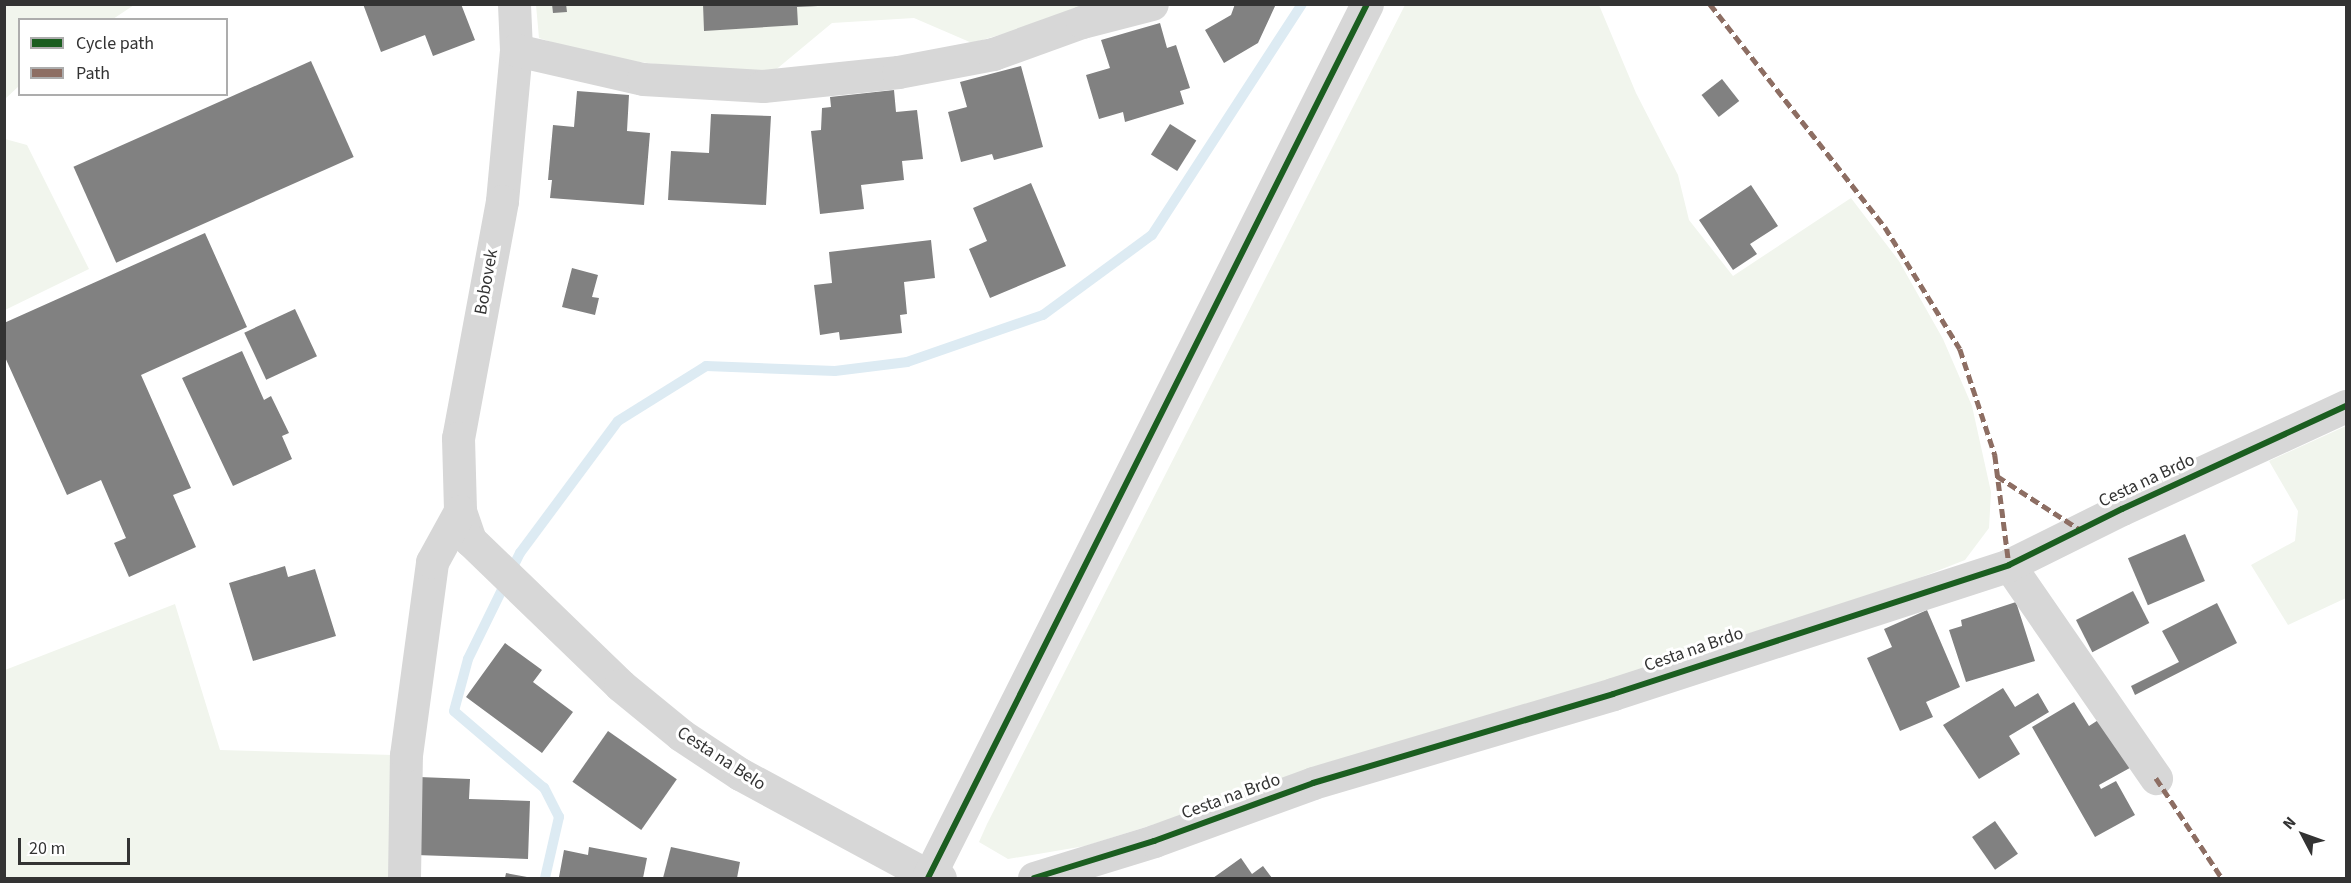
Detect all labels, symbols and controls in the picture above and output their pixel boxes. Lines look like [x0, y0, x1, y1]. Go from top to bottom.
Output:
legend [18, 18, 228, 96]
text: Cycle path [76, 31, 154, 56]
text: Path [76, 61, 110, 86]
street label: Bobovek [471, 248, 503, 316]
street label: Cesta na Brdo [2095, 449, 2199, 513]
street label: Cesta na Brdo [1641, 623, 1747, 677]
street label: Cesta na Belo [673, 722, 769, 796]
street label: Cesta na Brdo [1179, 769, 1283, 825]
north arrow [2273, 805, 2333, 865]
text: N [2278, 812, 2301, 834]
scale bar [21, 826, 134, 864]
text: 20 m [29, 836, 65, 861]

